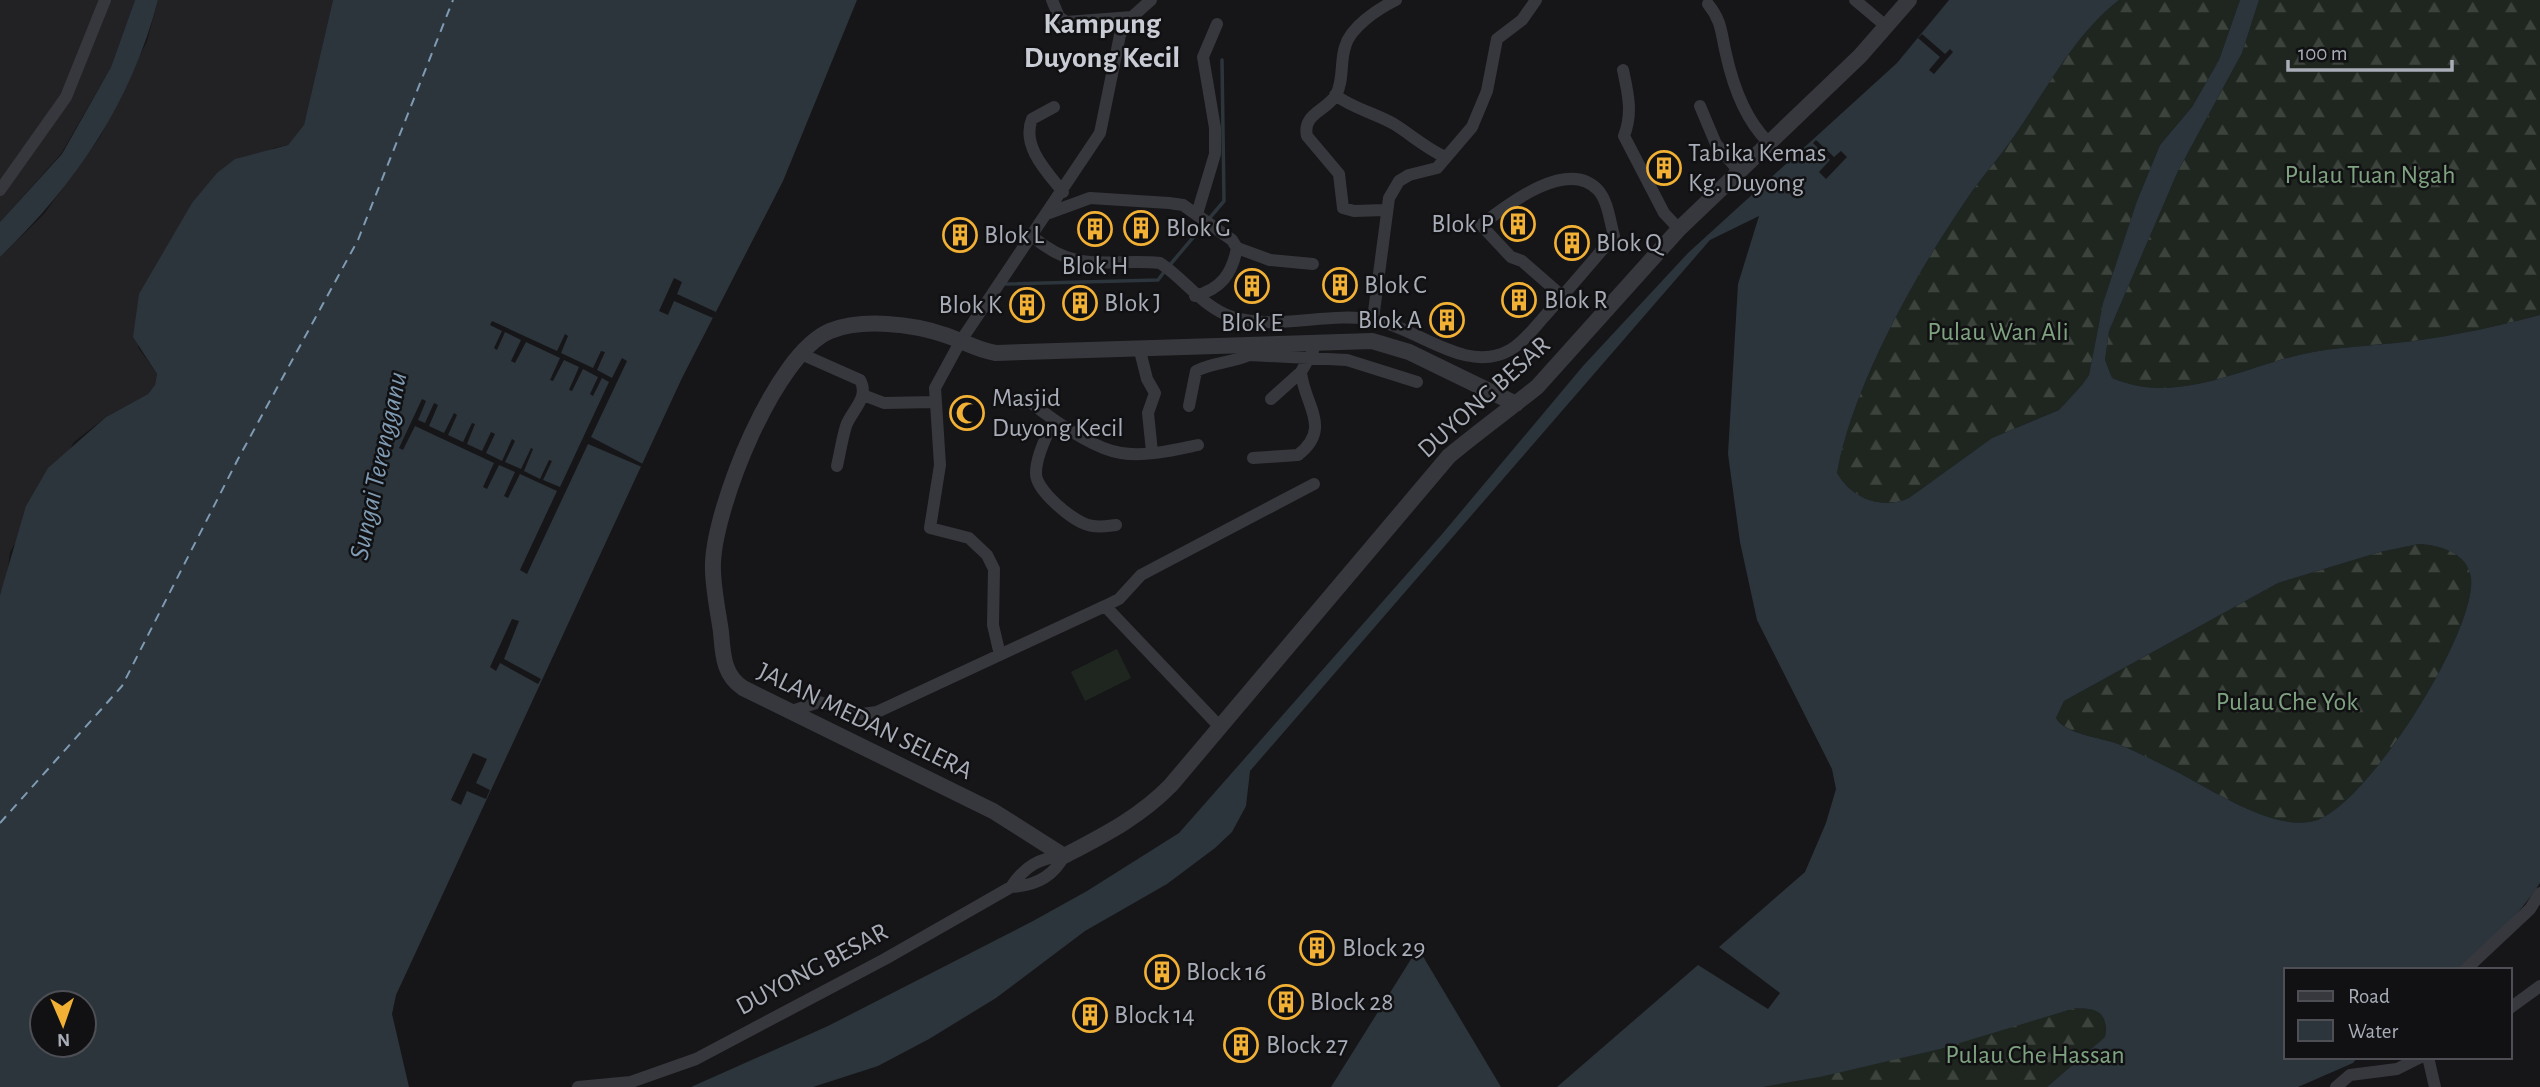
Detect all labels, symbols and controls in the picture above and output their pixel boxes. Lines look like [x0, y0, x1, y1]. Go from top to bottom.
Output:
district label: Kampung Duyong Kecil [1024, 9, 1180, 73]
scale bar [2288, 28, 2452, 72]
text: 100 m [2298, 43, 2348, 64]
place label: Tabika Kemas Kg. Duyong [1688, 140, 1826, 196]
building icon: Tabika Kemas Kg. Duyong [1645, 149, 1683, 187]
park label: Pulau Tuan Ngah [2285, 162, 2455, 188]
building icon: Blok P [1499, 205, 1537, 243]
building icon: Blok G [1122, 209, 1160, 247]
building icon: Blok H [1076, 210, 1114, 248]
place label: Blok P [1431, 211, 1494, 237]
place label: Blok G [1166, 215, 1231, 241]
building icon: Blok L [941, 216, 979, 254]
place label: Blok L [984, 222, 1044, 248]
building icon: Blok Q [1553, 224, 1591, 262]
place label: Blok Q [1596, 230, 1665, 256]
place label: Blok H [1061, 253, 1129, 279]
building icon: Blok C [1321, 266, 1359, 304]
building icon: Blok E [1233, 267, 1271, 305]
place label: Blok C [1364, 272, 1427, 298]
building icon: Blok R [1500, 281, 1538, 319]
building icon: Blok J [1061, 284, 1099, 322]
building icon: Blok K [1008, 286, 1046, 324]
place label: Blok R [1544, 287, 1608, 313]
place label: Blok J [1104, 290, 1161, 316]
place label: Blok K [938, 292, 1003, 318]
building icon: Blok A [1428, 301, 1466, 339]
place label: Blok A [1358, 307, 1422, 333]
place label: Blok E [1221, 310, 1283, 336]
park label: Pulau Wan Ali [1927, 319, 2069, 345]
street label: DUYONG BESAR [1413, 331, 1555, 463]
water label: Sungai Terengganu [345, 369, 413, 563]
place label: Masjid Duyong Kecil [992, 385, 1124, 441]
mosque icon: Masjid Duyong Kecil [948, 394, 986, 432]
street label: JALAN MEDAN SELERA [754, 658, 976, 784]
park label: Pulau Che Yok [2216, 689, 2358, 715]
street label: DUYONG BESAR [732, 918, 892, 1020]
building icon: Block 29 [1298, 929, 1336, 967]
place label: Block 29 [1342, 935, 1425, 961]
building icon: Block 16 [1143, 953, 1181, 991]
place label: Block 16 [1186, 959, 1266, 985]
legend [2284, 968, 2512, 1059]
building icon: Block 28 [1267, 983, 1305, 1021]
text: Road [2348, 986, 2390, 1007]
north arrow [28, 989, 98, 1059]
place label: Block 28 [1310, 989, 1393, 1015]
building icon: Block 14 [1071, 996, 1109, 1034]
place label: Block 14 [1114, 1002, 1195, 1028]
text: Water [2348, 1021, 2398, 1042]
building icon: Block 27 [1222, 1026, 1260, 1064]
text: N [57, 1030, 70, 1049]
place label: Block 27 [1266, 1032, 1348, 1058]
park label: Pulau Che Hassan [1945, 1042, 2125, 1068]

